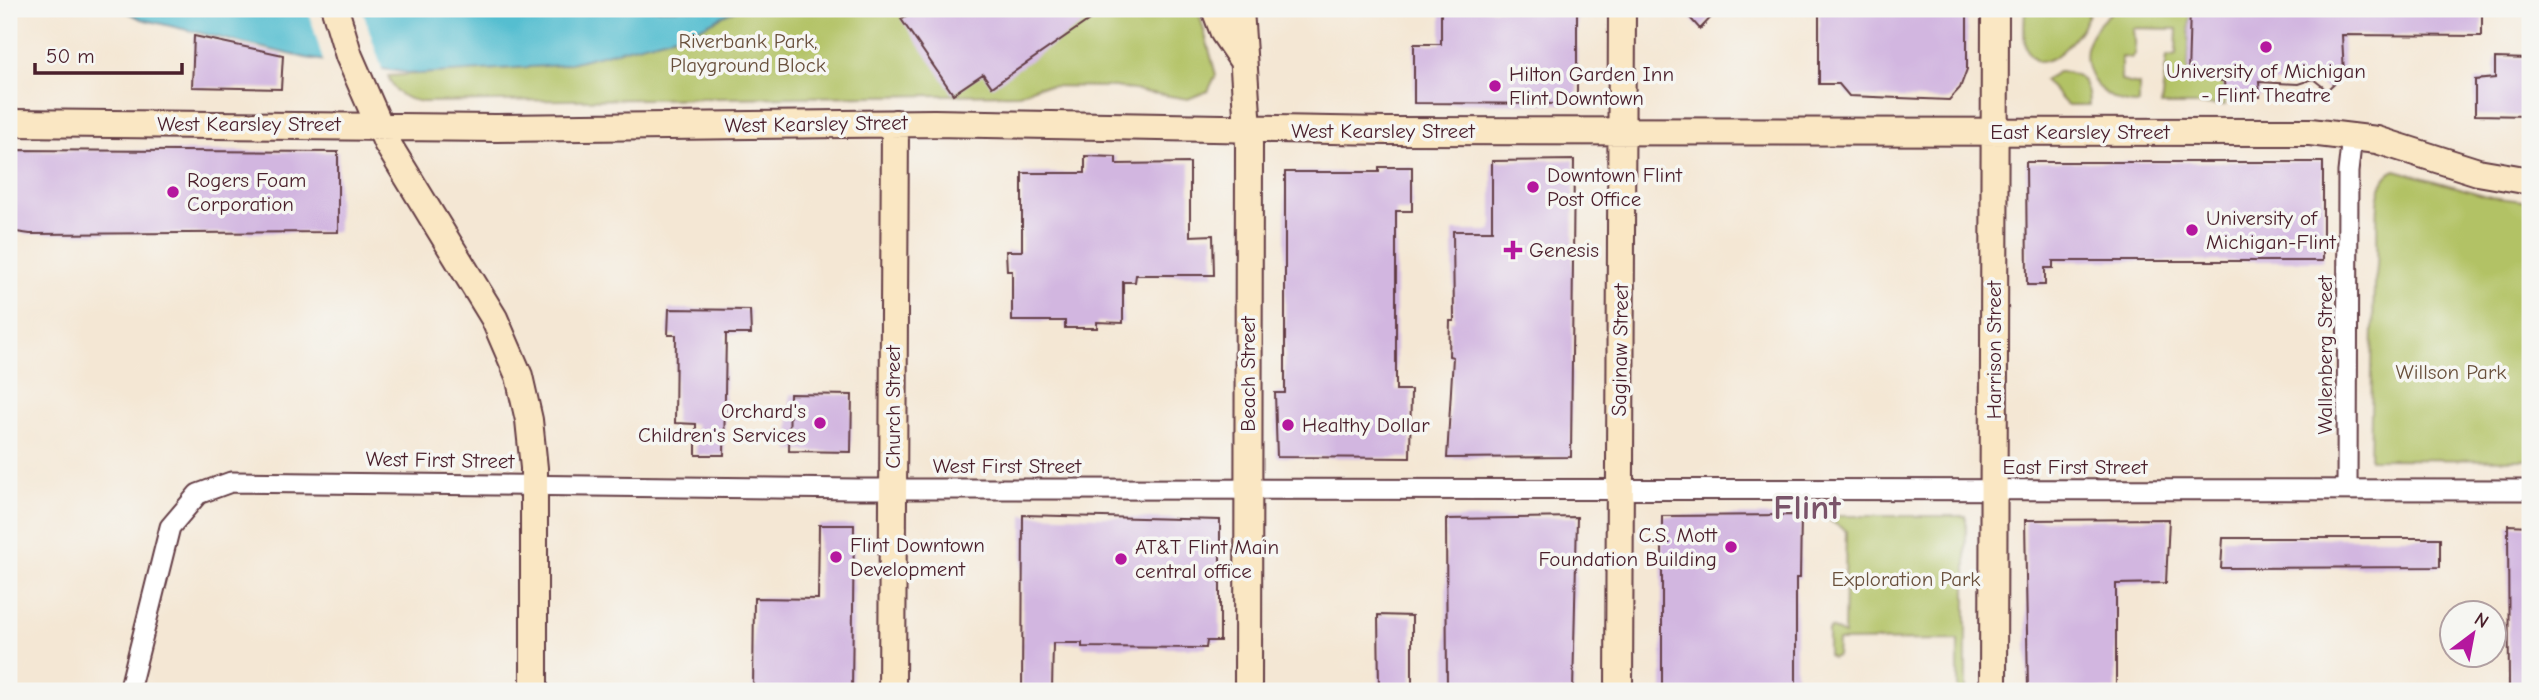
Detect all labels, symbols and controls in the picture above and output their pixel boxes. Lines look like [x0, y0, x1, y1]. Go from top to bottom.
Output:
park label: Riverbank Park, Playground Block [670, 29, 826, 77]
scale bar [35, 32, 182, 76]
marker: University of Michigan - Flint Theatre [2258, 39, 2274, 55]
text: 50 m [46, 44, 95, 68]
place label: University of Michigan - Flint Theatre [2166, 59, 2366, 107]
place label: Hilton Garden Inn Flint Downtown [1509, 62, 1674, 110]
marker: Hilton Garden Inn Flint Downtown [1487, 78, 1503, 94]
street label: West Kearsley Street [724, 110, 909, 138]
street label: West Kearsley Street [157, 112, 342, 136]
street label: West Kearsley Street [1291, 119, 1476, 143]
street label: East Kearsley Street [1990, 120, 2171, 144]
place label: Downtown Flint Post Office [1547, 163, 1683, 211]
place label: Rogers Foam Corporation [187, 168, 306, 216]
marker: Downtown Flint Post Office [1525, 179, 1541, 195]
marker: Rogers Foam Corporation [165, 184, 181, 200]
place label: University of Michigan-Flint [2206, 206, 2337, 254]
marker: University of Michigan-Flint [2184, 222, 2200, 238]
place label: Genesis [1529, 238, 1599, 262]
marker: Genesis [1503, 240, 1523, 260]
street label: Wallenberg Street [2313, 274, 2337, 435]
street label: Harrison Street [1982, 280, 2006, 419]
street label: Saginaw Street [1607, 282, 1633, 417]
street label: Beach Street [1236, 315, 1260, 432]
street label: Church Street [881, 344, 905, 469]
park label: Willson Park [2396, 360, 2506, 384]
place label: Orchard's Children's Services [638, 399, 806, 447]
place label: Healthy Dollar [1302, 413, 1430, 437]
marker: Orchard's Children's Services [812, 415, 828, 431]
marker: Healthy Dollar [1280, 417, 1296, 433]
street label: West First Street [365, 447, 515, 473]
street label: West First Street [933, 454, 1082, 478]
street label: East First Street [2003, 455, 2148, 479]
district label: Flint [1773, 487, 1841, 528]
place label: C.S. Mott Foundation Building [1538, 523, 1718, 571]
place label: Flint Downtown Development [850, 533, 985, 581]
place label: AT&T Flint Main central office [1135, 535, 1279, 583]
marker: C.S. Mott Foundation Building [1723, 539, 1739, 555]
marker: Flint Downtown Development [828, 549, 844, 565]
marker: AT&T Flint Main central office [1113, 551, 1129, 567]
park label: Exploration Park [1832, 567, 1980, 591]
north arrow [2438, 598, 2508, 668]
text: N [2470, 608, 2493, 633]

